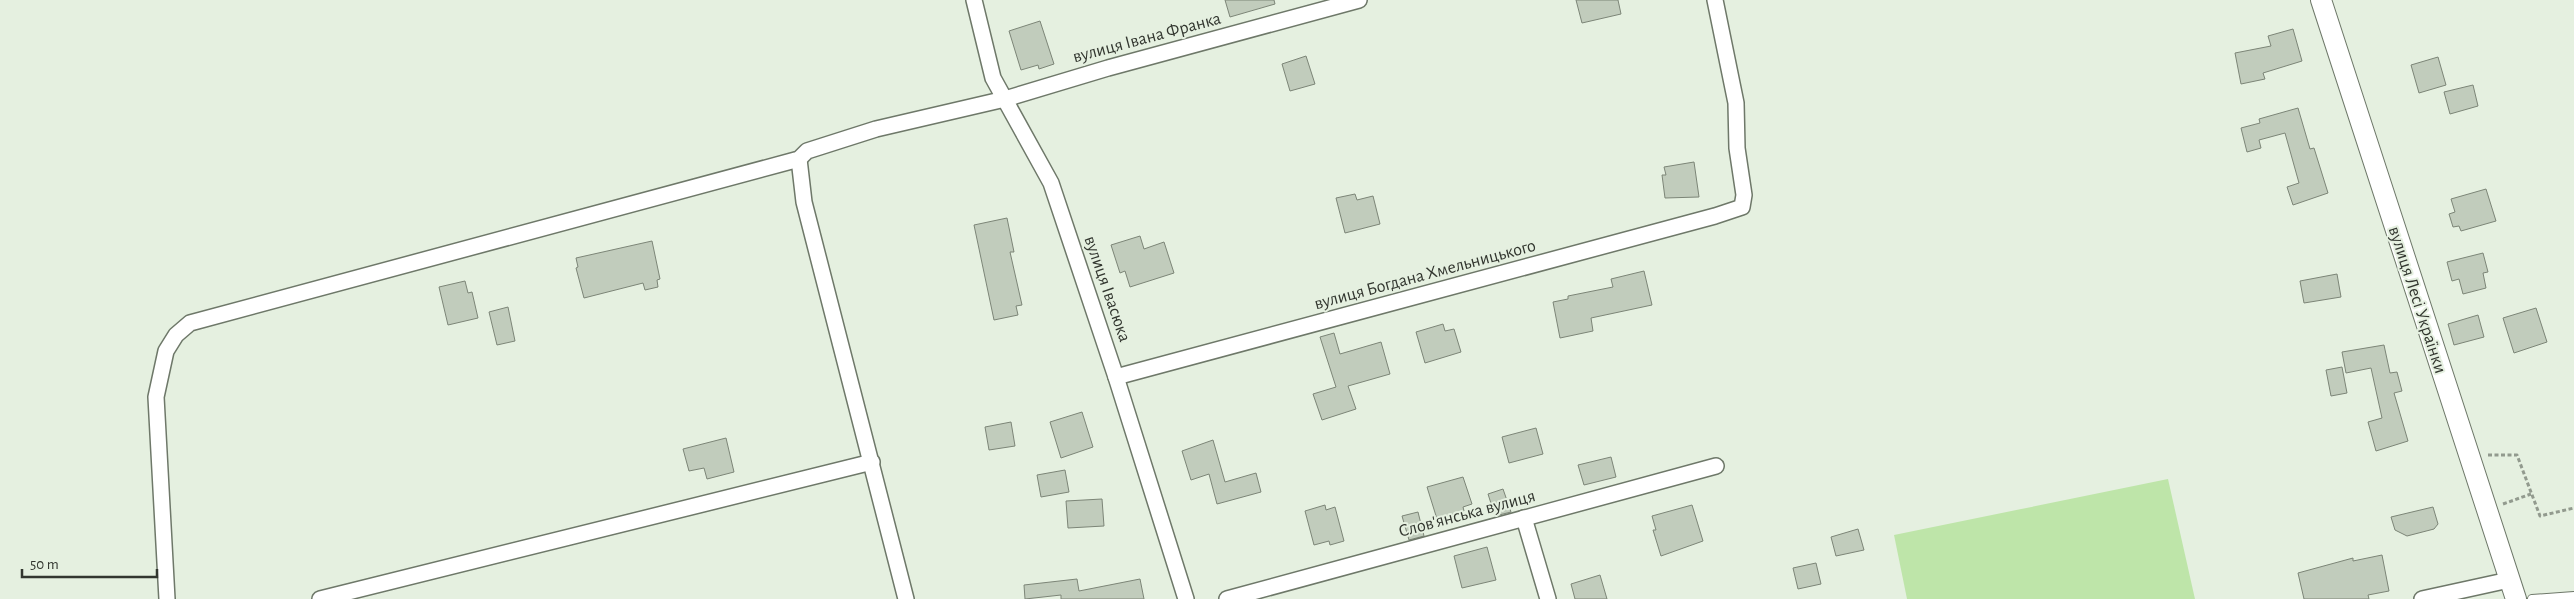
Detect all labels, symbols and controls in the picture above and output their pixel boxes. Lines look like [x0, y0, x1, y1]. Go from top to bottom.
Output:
street label: вулиця Івана Франка [1071, 10, 1223, 66]
street label: вулиця Лесі Українки [2385, 224, 2449, 376]
street label: вулиця Івасюка [1080, 234, 1134, 344]
street label: вулиця Богдана Хмельницького [1312, 237, 1538, 313]
street label: Слов'янська вулиця [1397, 487, 1537, 541]
scale bar [22, 546, 158, 578]
text: 50 m [30, 557, 59, 572]

